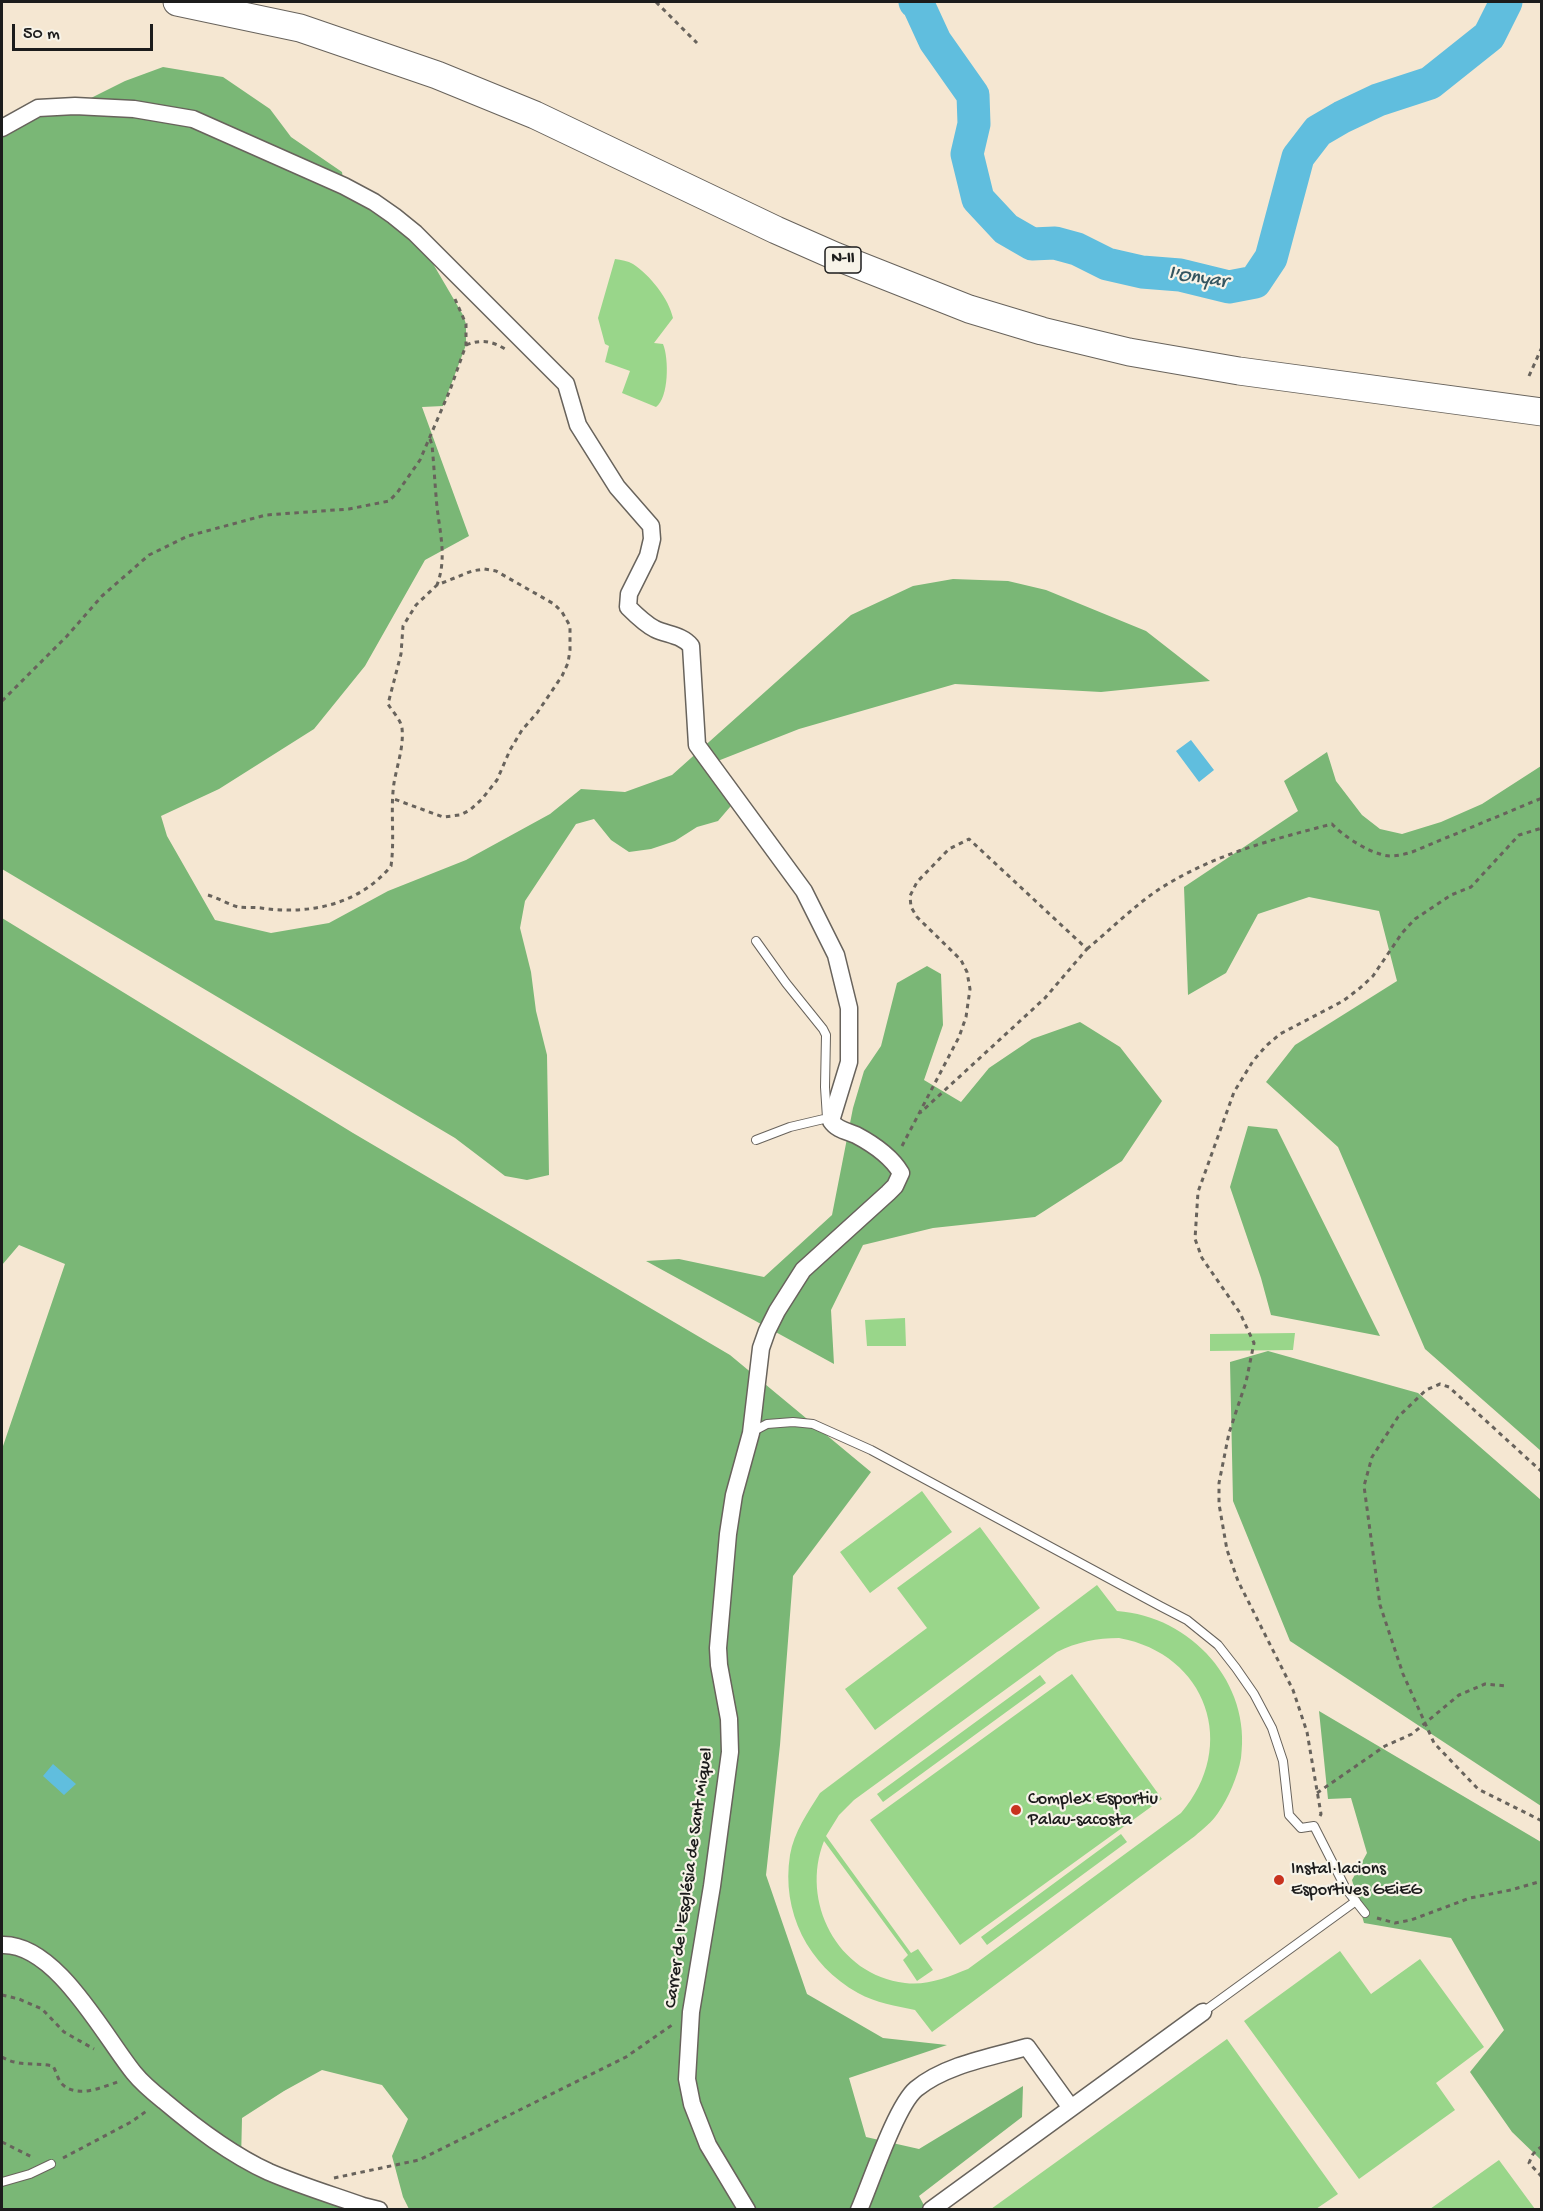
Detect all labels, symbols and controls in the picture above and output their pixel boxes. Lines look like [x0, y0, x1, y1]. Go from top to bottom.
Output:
scale bar [15, 12, 156, 50]
text: 50 m [23, 24, 60, 45]
road number: N-II [825, 247, 861, 273]
water label: l'Onyar [1167, 263, 1229, 295]
street label: Carrer de l'Església de Sant Miquel [661, 1746, 719, 2010]
place label: Complex Esportiu Palau-sacosta [1028, 1789, 1158, 1832]
marker: Complex Esportiu Palau-sacosta [1009, 1803, 1023, 1817]
place label: Instal·lacions Esportives GEiEG [1291, 1859, 1422, 1902]
marker: Instal·lacions Esportives GEiEG [1272, 1873, 1286, 1887]

